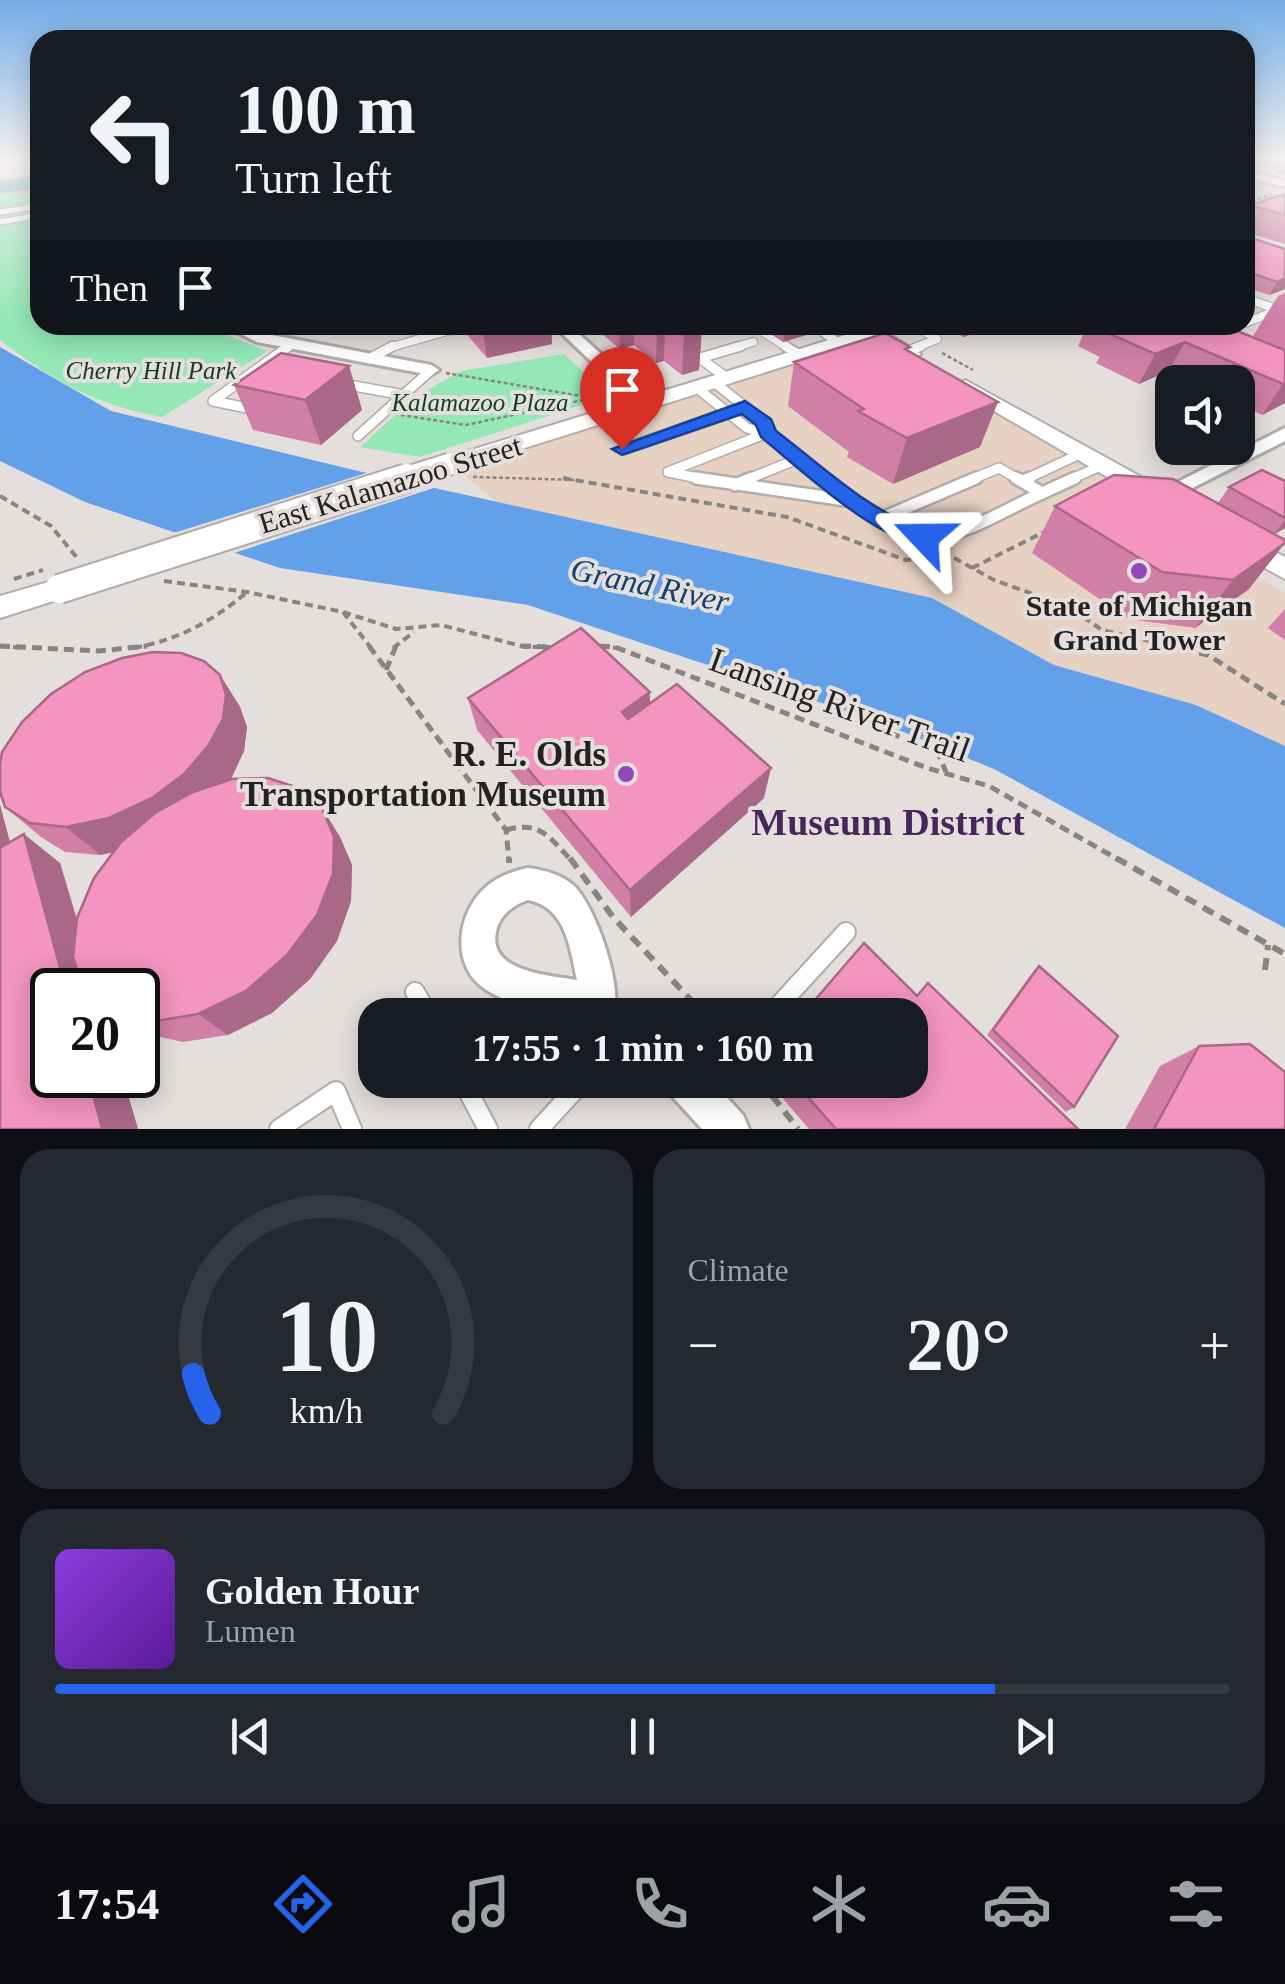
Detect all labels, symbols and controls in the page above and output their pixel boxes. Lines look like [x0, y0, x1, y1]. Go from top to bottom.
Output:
icon: left [70, 70, 200, 200]
text: 100 m [235, 71, 416, 148]
text: Turn left [235, 153, 392, 203]
icon: arrive [168, 260, 223, 315]
text: Then [70, 267, 148, 309]
pin [580, 347, 665, 450]
park label: Cherry Hill Park [66, 357, 237, 384]
icon: arrive [595, 362, 650, 417]
map controls [1155, 365, 1255, 465]
button: sound [1155, 365, 1255, 465]
park label: Kalamazoo Plaza [390, 389, 569, 416]
street label: East Kalamazoo Street [255, 428, 526, 540]
position arrow [872, 485, 976, 589]
water label: Grand River [568, 551, 733, 619]
marker: State of Michigan Grand Tower [1128, 560, 1150, 582]
place label: State of Michigan Grand Tower [1026, 589, 1253, 656]
street label: Lansing River Trail [705, 640, 976, 770]
place label: R. E. Olds Transportation Museum [240, 735, 606, 814]
marker: R. E. Olds Transportation Museum [615, 763, 637, 785]
district label: Museum District [751, 801, 1025, 843]
speed limit sign: 20 [30, 968, 160, 1098]
text: 17:55 · 1 min · 160 m [472, 1027, 814, 1069]
text: Climate [688, 1252, 789, 1288]
text: 10 [274, 1278, 378, 1393]
text: 20° [906, 1303, 1011, 1386]
text: − [688, 1315, 719, 1376]
text: + [1199, 1315, 1230, 1376]
text: km/h [290, 1391, 363, 1431]
text: Golden Hour [205, 1570, 419, 1612]
text: Lumen [205, 1613, 296, 1649]
icon: previous [223, 1709, 278, 1764]
icon: pause [615, 1709, 670, 1764]
icon: next [1007, 1709, 1062, 1764]
icon: directions [268, 1869, 338, 1939]
icon: music [446, 1869, 516, 1939]
icon: phone [625, 1869, 695, 1939]
icon: climate [804, 1869, 874, 1939]
icon: car [982, 1869, 1052, 1939]
icon: filters [1161, 1869, 1231, 1939]
text: 17:54 [54, 1879, 159, 1929]

